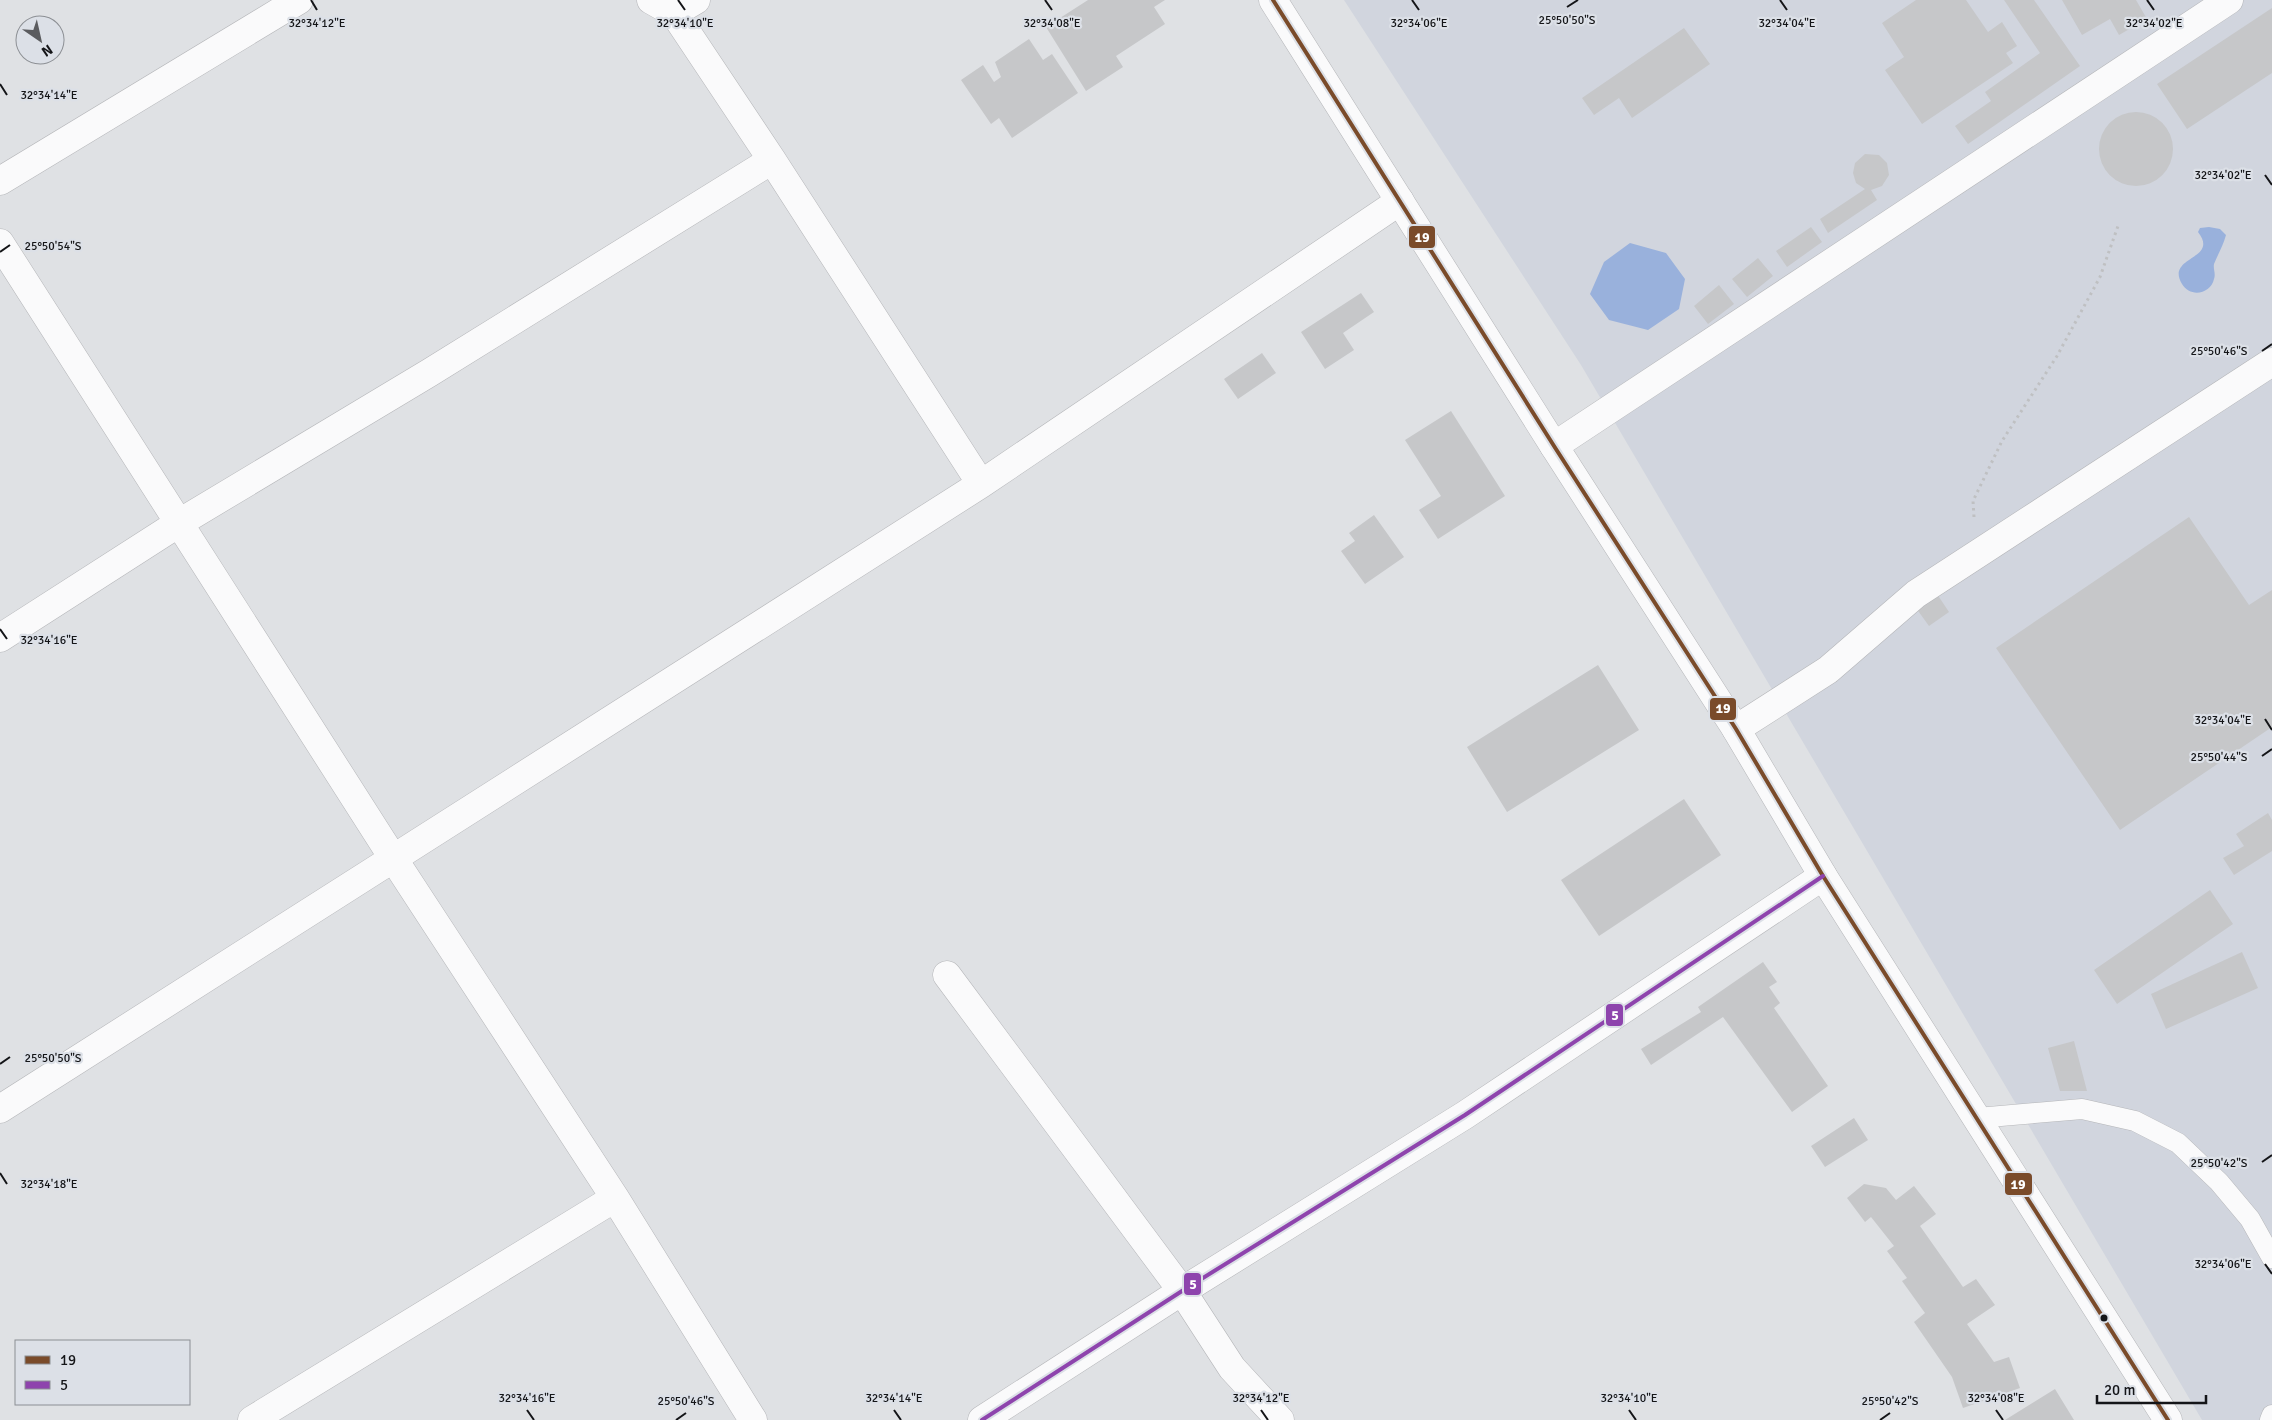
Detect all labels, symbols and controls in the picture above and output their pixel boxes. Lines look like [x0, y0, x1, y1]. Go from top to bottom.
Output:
text: 25°50'50"S [1538, 13, 1596, 28]
north arrow [15, 15, 65, 65]
text: 32°34'12"E [288, 16, 346, 31]
text: 32°34'10"E [656, 16, 714, 31]
text: 32°34'08"E [1023, 16, 1081, 31]
text: 32°34'06"E [1390, 16, 1448, 31]
text: 32°34'04"E [1758, 16, 1816, 31]
text: 32°34'02"E [2125, 16, 2183, 31]
text: N [38, 41, 56, 60]
text: 32°34'14"E [20, 88, 78, 103]
text: 32°34'02"E [2194, 168, 2252, 183]
line badge: 19 [1408, 225, 1436, 249]
text: 19 [1414, 229, 1430, 246]
text: 25°50'54"S [24, 239, 82, 254]
text: 25°50'46"S [2190, 344, 2248, 359]
text: 32°34'16"E [20, 633, 78, 648]
line badge: 19 [1709, 697, 1737, 721]
text: 19 [1715, 700, 1731, 717]
text: 32°34'04"E [2194, 713, 2252, 728]
text: 25°50'44"S [2190, 750, 2248, 765]
line badge: 5 [1605, 1003, 1624, 1027]
text: 5 [1611, 1007, 1619, 1024]
text: 25°50'50"S [24, 1051, 82, 1066]
text: 25°50'42"S [2190, 1156, 2248, 1171]
line badge: 19 [2004, 1172, 2033, 1196]
text: 19 [2010, 1176, 2026, 1193]
text: 32°34'18"E [20, 1177, 78, 1192]
text: 32°34'06"E [2194, 1257, 2252, 1272]
line badge: 5 [1183, 1272, 1202, 1296]
text: 5 [1189, 1276, 1197, 1293]
unlabelled marker [2099, 1313, 2109, 1323]
legend [15, 1340, 190, 1405]
text: 19 [60, 1351, 76, 1369]
scale bar [2097, 1372, 2206, 1404]
text: 5 [60, 1376, 68, 1394]
text: 20 m [2104, 1381, 2135, 1399]
text: 32°34'16"E [498, 1391, 556, 1406]
text: 32°34'14"E [865, 1391, 923, 1406]
text: 32°34'12"E [1232, 1391, 1290, 1406]
text: 32°34'10"E [1600, 1391, 1658, 1406]
text: 32°34'08"E [1967, 1391, 2025, 1406]
text: 25°50'46"S [657, 1394, 715, 1409]
text: 25°50'42"S [1861, 1394, 1919, 1409]

